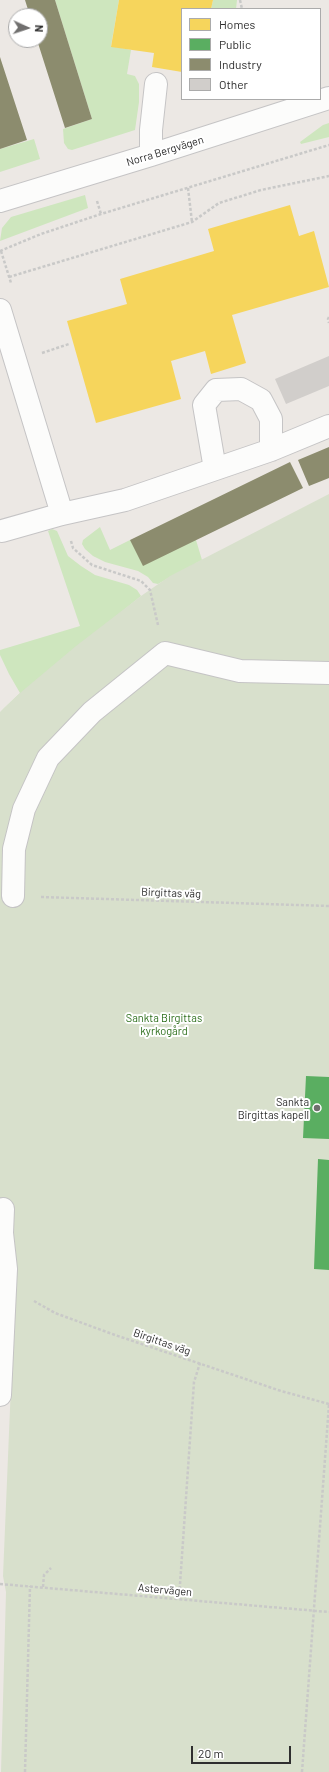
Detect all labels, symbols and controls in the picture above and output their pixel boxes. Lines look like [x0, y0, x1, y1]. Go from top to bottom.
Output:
north arrow [8, 8, 48, 48]
legend [181, 8, 321, 100]
text: Homes [219, 17, 255, 31]
text: N [33, 25, 46, 33]
text: Public [219, 37, 251, 51]
text: Industry [219, 57, 262, 71]
text: Other [219, 77, 248, 91]
street label: Norra Bergvägen [125, 133, 205, 169]
street label: Birgittas väg [141, 885, 201, 901]
park label: Sankta Birgittas kyrkogård [126, 1011, 202, 1037]
place label: Sankta Birgittas kapell [238, 1095, 309, 1121]
marker: Sankta Birgittas kapell [312, 1103, 322, 1113]
street label: Birgittas väg [131, 1326, 193, 1358]
street label: Astervägen [137, 1581, 193, 1599]
scale bar [193, 1738, 293, 1764]
text: 20 m [198, 1746, 224, 1760]

